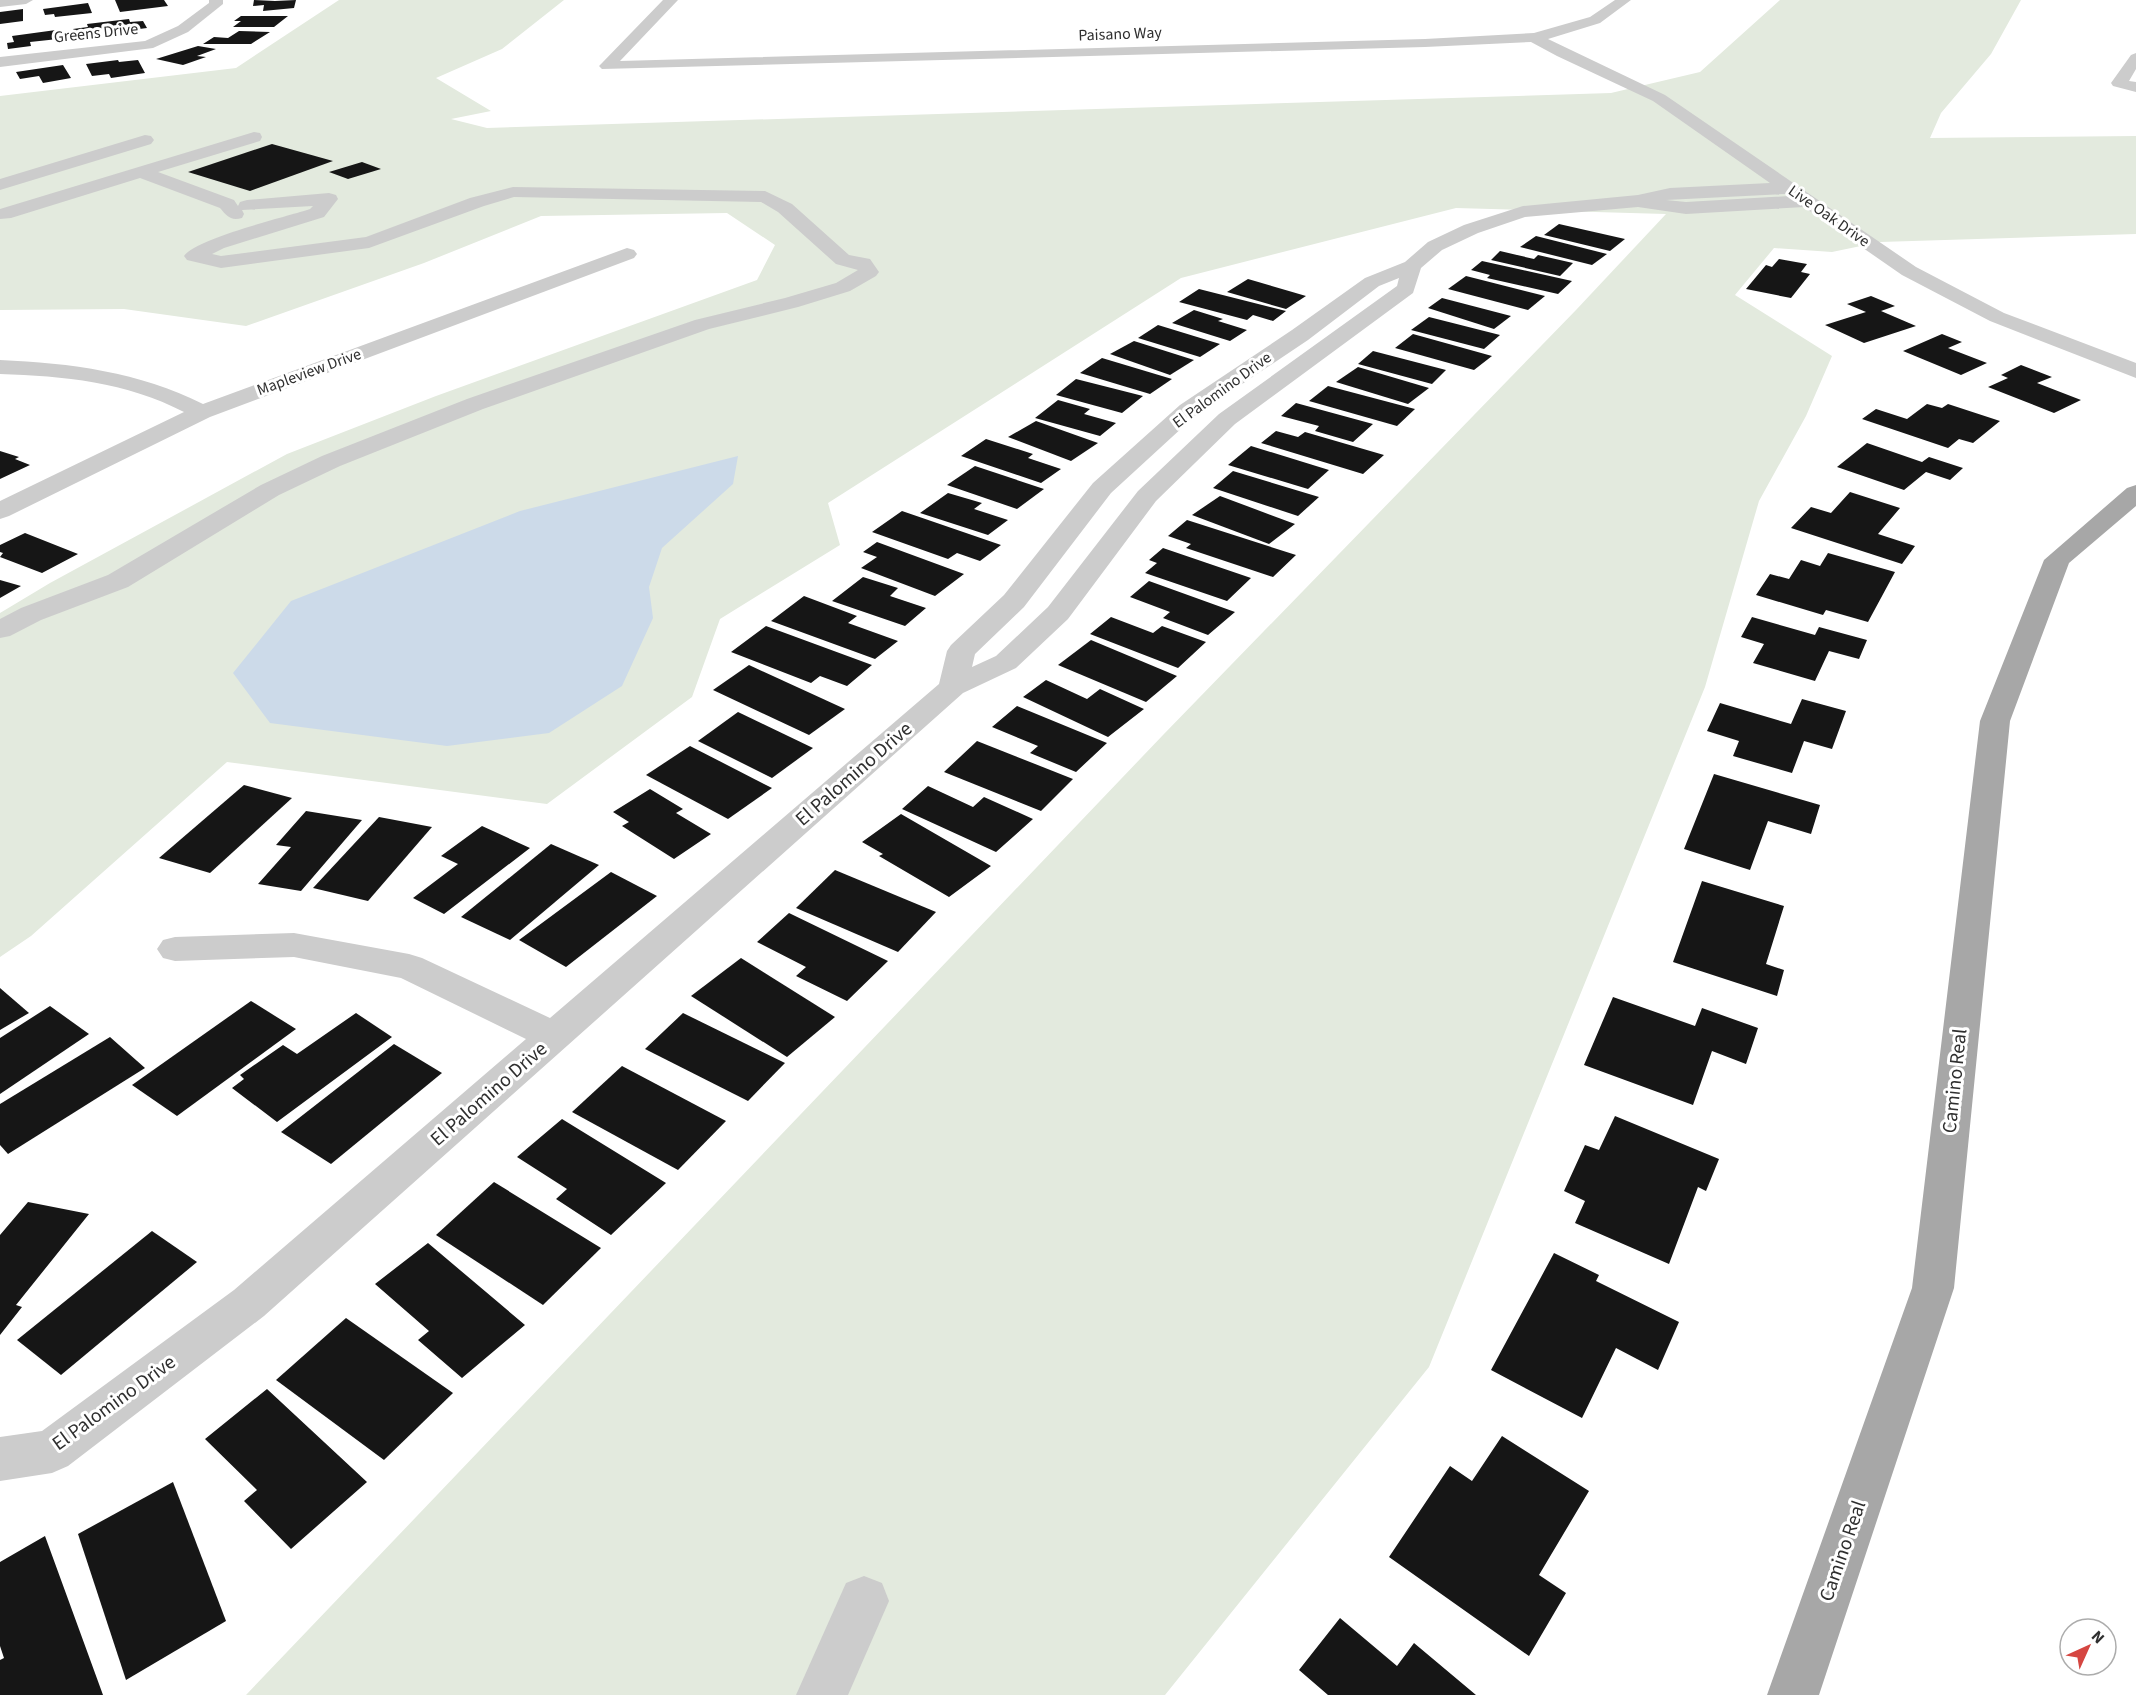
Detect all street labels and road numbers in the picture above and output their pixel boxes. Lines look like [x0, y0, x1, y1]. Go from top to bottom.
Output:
street label: Greens Drive [53, 18, 139, 48]
street label: Paisano Way [1078, 22, 1163, 46]
street label: Live Oak Drive [1784, 180, 1874, 252]
street label: Mapleview Drive [254, 343, 364, 401]
street label: El Palomino Drive [1168, 347, 1276, 433]
street label: El Palomino Drive [789, 715, 919, 833]
street label: Camino Real [1936, 1027, 1974, 1135]
street label: El Palomino Drive [424, 1035, 554, 1153]
street label: El Palomino Drive [46, 1349, 182, 1457]
street label: Camino Real [1813, 1497, 1873, 1605]

